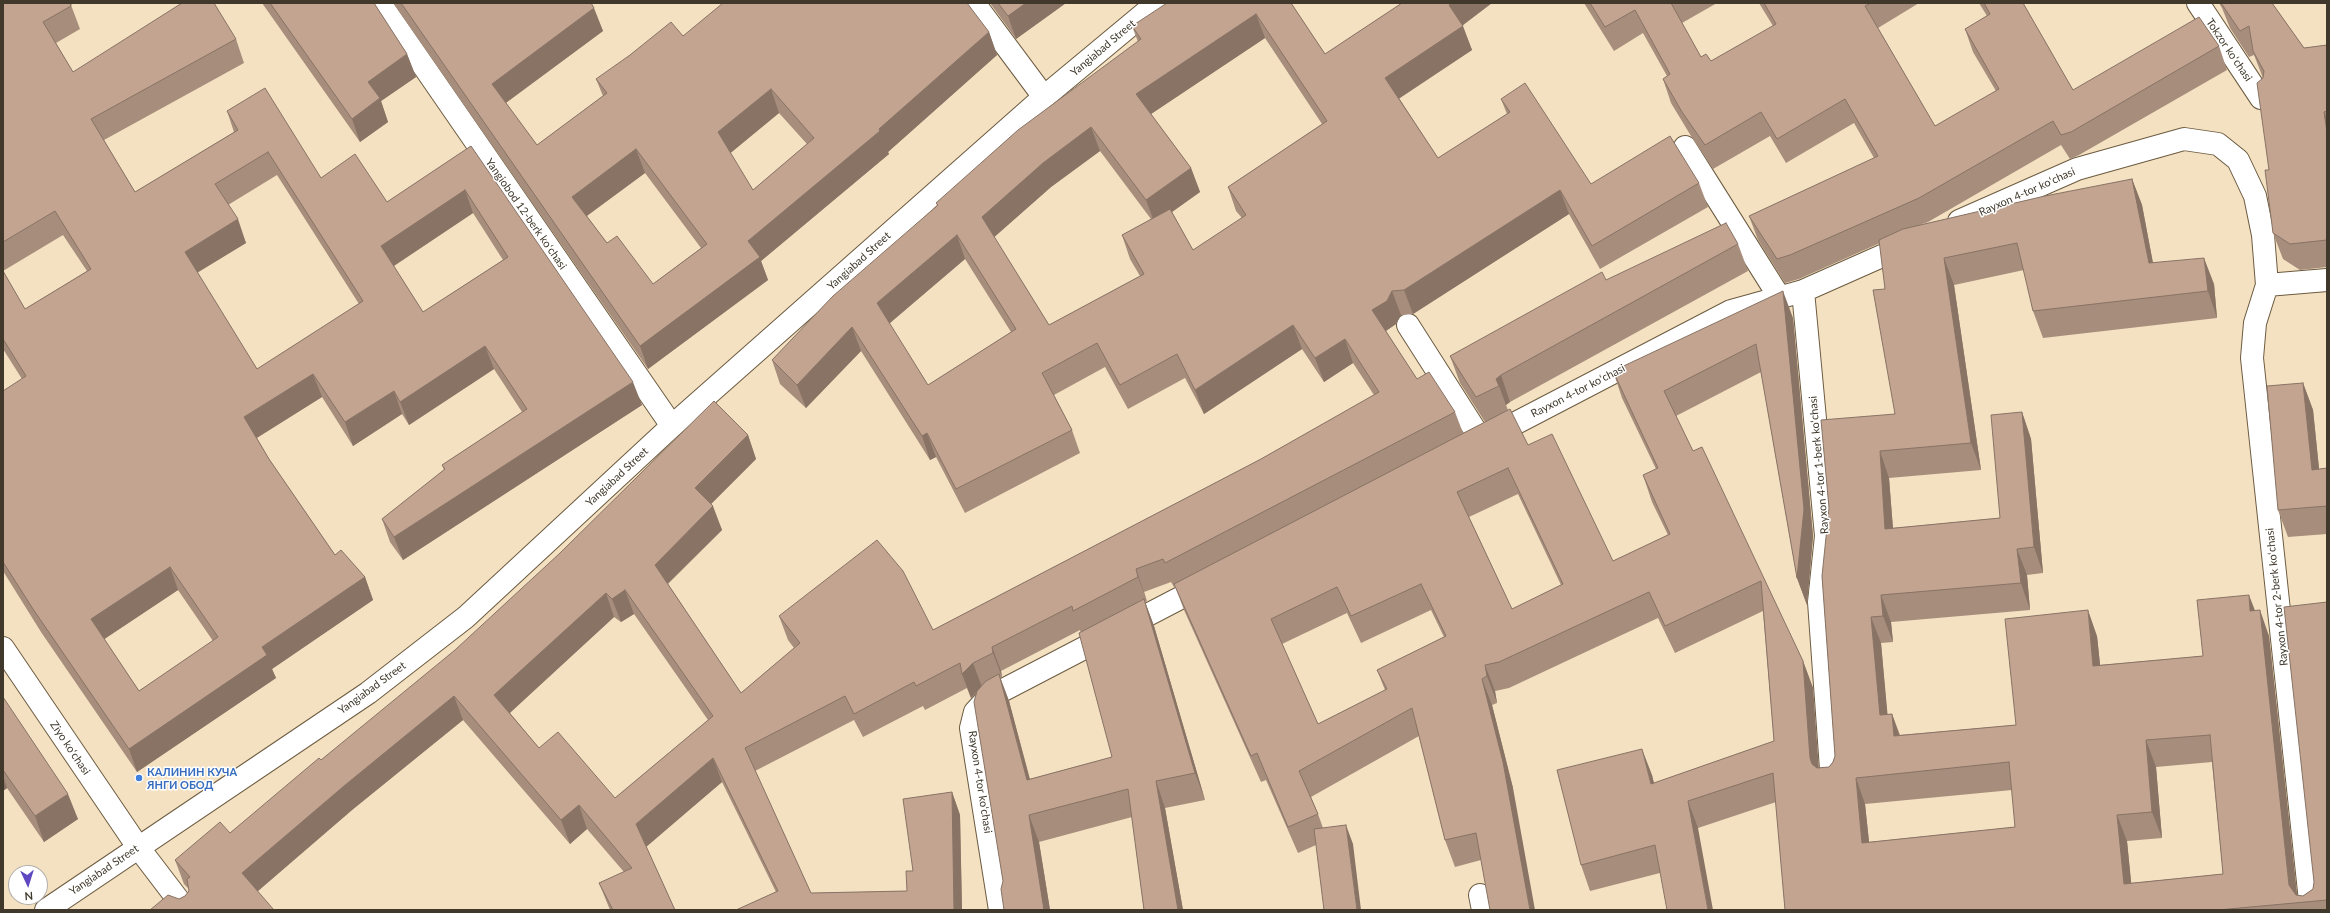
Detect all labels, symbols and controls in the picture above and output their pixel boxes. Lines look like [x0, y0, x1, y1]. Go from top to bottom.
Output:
street label: Tokzor koʻchasi [2203, 16, 2255, 84]
street label: Yangiabad Street [1068, 17, 1138, 79]
street label: Yangiobod 12-berk koʻchasi [483, 156, 569, 272]
street label: Rayxon 4-tor koʻchasi [1977, 165, 2077, 219]
street label: Yangiabad Street [825, 229, 893, 293]
street label: Rayxon 4-tor koʻchasi [1529, 362, 1627, 420]
street label: Rayxon 4-tor 1-berk koʻchasi [1806, 395, 1832, 535]
street label: Yangiabad Street [583, 445, 651, 509]
street label: Rayxon 4-tor 2-berk koʻchasi [2263, 527, 2291, 667]
street label: Yangiabad Street [336, 659, 408, 717]
street label: Ziyo koʻchasi [47, 719, 93, 777]
street label: Rayxon 4-tor koʻchasi [965, 730, 995, 834]
place label: КАЛИНИН КУЧА ЯНГИ ОБОД [147, 765, 237, 791]
marker: КАЛИНИН КУЧА ЯНГИ ОБОД [134, 773, 144, 783]
street label: Yangiabad Street [67, 842, 141, 898]
north arrow [8, 865, 48, 905]
text: N [24, 890, 33, 903]

